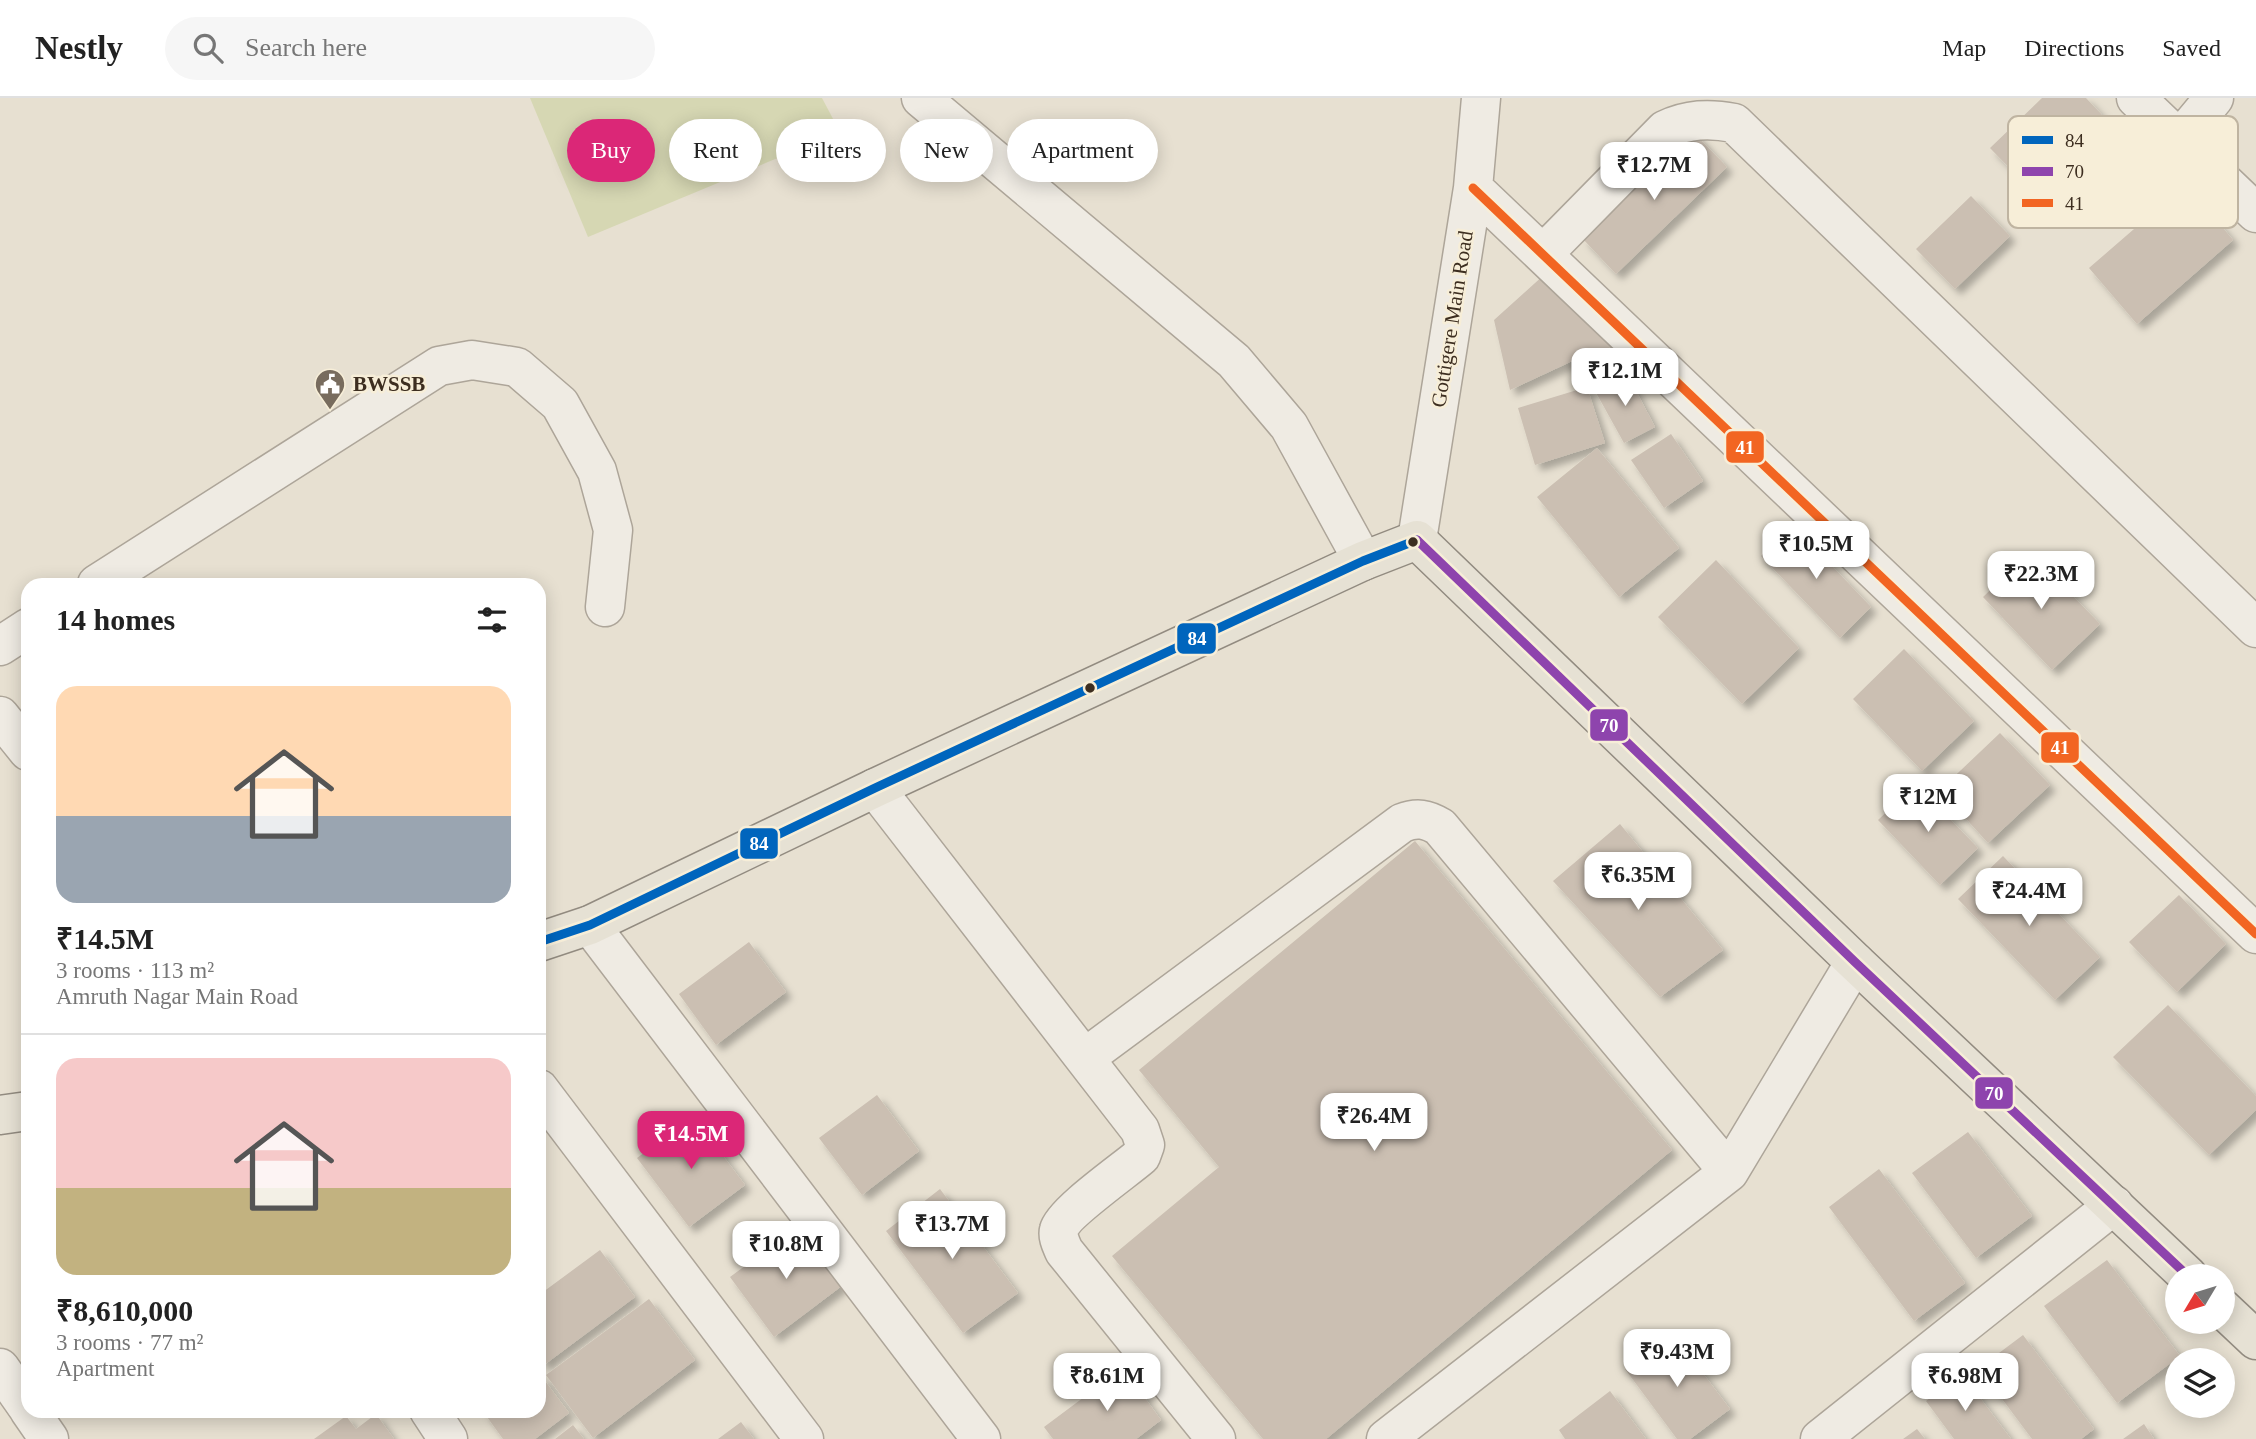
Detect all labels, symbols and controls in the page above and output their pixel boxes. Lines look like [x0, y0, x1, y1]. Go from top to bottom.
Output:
search box [165, 17, 655, 80]
icon: search [189, 29, 227, 67]
text: Nestly [35, 30, 123, 66]
text: Search here [245, 33, 367, 62]
text: Map [1942, 35, 1986, 61]
text: Directions [2024, 35, 2124, 61]
text: Saved [2162, 35, 2221, 61]
legend [2008, 116, 2238, 228]
chip: Buy [567, 119, 655, 182]
chip: Rent [669, 119, 762, 182]
chip: Filters [776, 119, 886, 182]
chip: New [900, 119, 993, 182]
chip: Apartment [1007, 119, 1158, 182]
text: 84 [2065, 130, 2085, 151]
pin: ₹12.7M [1597, 142, 1711, 202]
text: ₹12.7M [1616, 152, 1692, 177]
text: 70 [2065, 161, 2084, 182]
text: 41 [2065, 193, 2084, 214]
street label: Gottigere Main Road [1426, 229, 1478, 409]
pin: ₹12.1M [1568, 348, 1682, 408]
text: ₹12.1M [1587, 358, 1663, 383]
public building icon: BWSSB [313, 367, 347, 411]
place label: BWSSB [353, 372, 425, 396]
line badge: 41 [1725, 430, 1765, 464]
text: 41 [1736, 437, 1755, 458]
pin: ₹10.5M [1759, 522, 1873, 581]
text: ₹10.5M [1778, 531, 1854, 556]
unlabelled marker [1406, 535, 1420, 549]
pin: ₹22.3M [1984, 552, 2098, 611]
text: ₹22.3M [2003, 561, 2079, 586]
icon: filters [473, 601, 511, 639]
text: 14 homes [56, 603, 175, 636]
line badge: 84 [1176, 622, 1217, 655]
text: 84 [1188, 628, 1207, 649]
unlabelled marker [1083, 681, 1097, 695]
line badge: 70 [1589, 708, 1629, 742]
text: 70 [1600, 715, 1619, 736]
icon: home [221, 731, 347, 857]
line badge: 41 [2040, 731, 2080, 764]
text: 41 [2051, 737, 2070, 758]
pin: ₹12M [1887, 774, 1969, 834]
text: ₹12M [1899, 784, 1957, 809]
line badge: 84 [739, 827, 779, 860]
text: 84 [750, 833, 769, 854]
pin: ₹6.35M [1581, 852, 1695, 912]
text: ₹6.35M [1600, 862, 1676, 887]
pin: ₹24.4M [1972, 868, 2086, 928]
text: ₹24.4M [1991, 878, 2067, 903]
text: ₹14.5M [56, 922, 154, 955]
text: 3 rooms · 113 m² [56, 958, 214, 983]
text: Amruth Nagar Main Road [56, 984, 298, 1009]
line badge: 70 [1974, 1076, 2014, 1110]
text: 70 [1985, 1083, 2004, 1104]
pin: ₹26.4M [1317, 1094, 1431, 1153]
icon: home [221, 1103, 347, 1229]
text: ₹26.4M [1336, 1103, 1412, 1128]
pin: ₹14.5M [634, 1112, 748, 1171]
text: ₹14.5M [653, 1121, 729, 1146]
pin: ₹13.7M [895, 1202, 1009, 1261]
text: ₹13.7M [914, 1211, 990, 1236]
pin: ₹10.8M [729, 1222, 843, 1281]
text: ₹10.8M [748, 1231, 824, 1256]
north arrow [2165, 1264, 2235, 1334]
map controls [2165, 1264, 2235, 1418]
text: ₹8,610,000 [56, 1294, 193, 1327]
text: 3 rooms · 77 m² [56, 1330, 203, 1355]
pin: ₹9.43M [1620, 1330, 1734, 1389]
text: ₹9.43M [1639, 1339, 1715, 1364]
button: layers [2165, 1348, 2235, 1418]
pin: ₹8.61M [1050, 1354, 1164, 1413]
pin: ₹6.98M [1908, 1354, 2022, 1413]
text: Apartment [56, 1356, 154, 1381]
text: ₹8.61M [1069, 1363, 1145, 1388]
text: ₹6.98M [1927, 1363, 2003, 1388]

